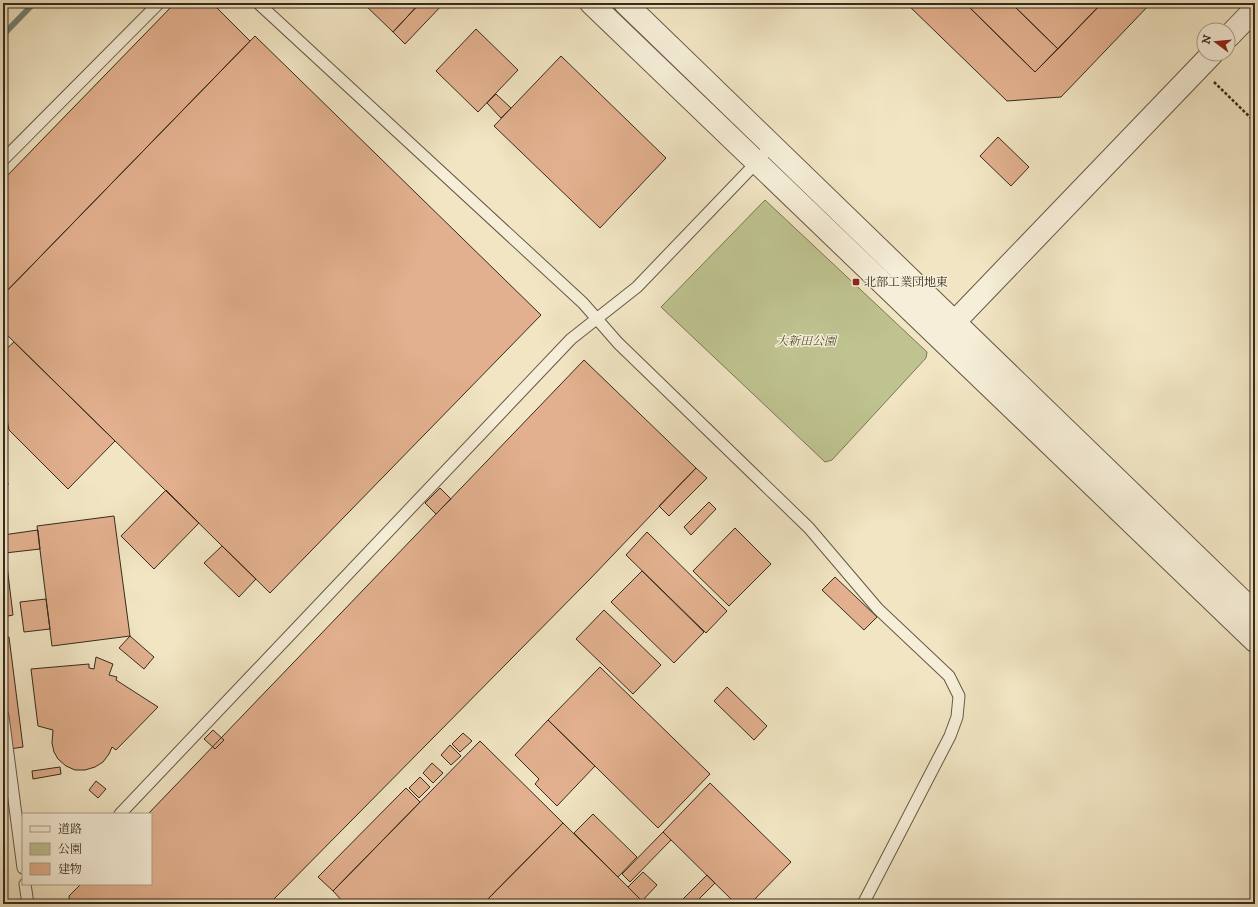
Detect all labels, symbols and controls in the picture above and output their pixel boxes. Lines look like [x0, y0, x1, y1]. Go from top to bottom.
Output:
north arrow [1196, 22, 1236, 62]
text: N [1199, 33, 1215, 46]
place label: 北部工業団地東 [864, 275, 948, 290]
marker: 北部工業団地東 [851, 277, 861, 287]
park label: 大新田公園 [776, 334, 838, 349]
legend [22, 813, 152, 885]
text: 道路 [58, 822, 82, 837]
text: 公園 [58, 842, 82, 857]
text: 建物 [58, 862, 82, 877]

